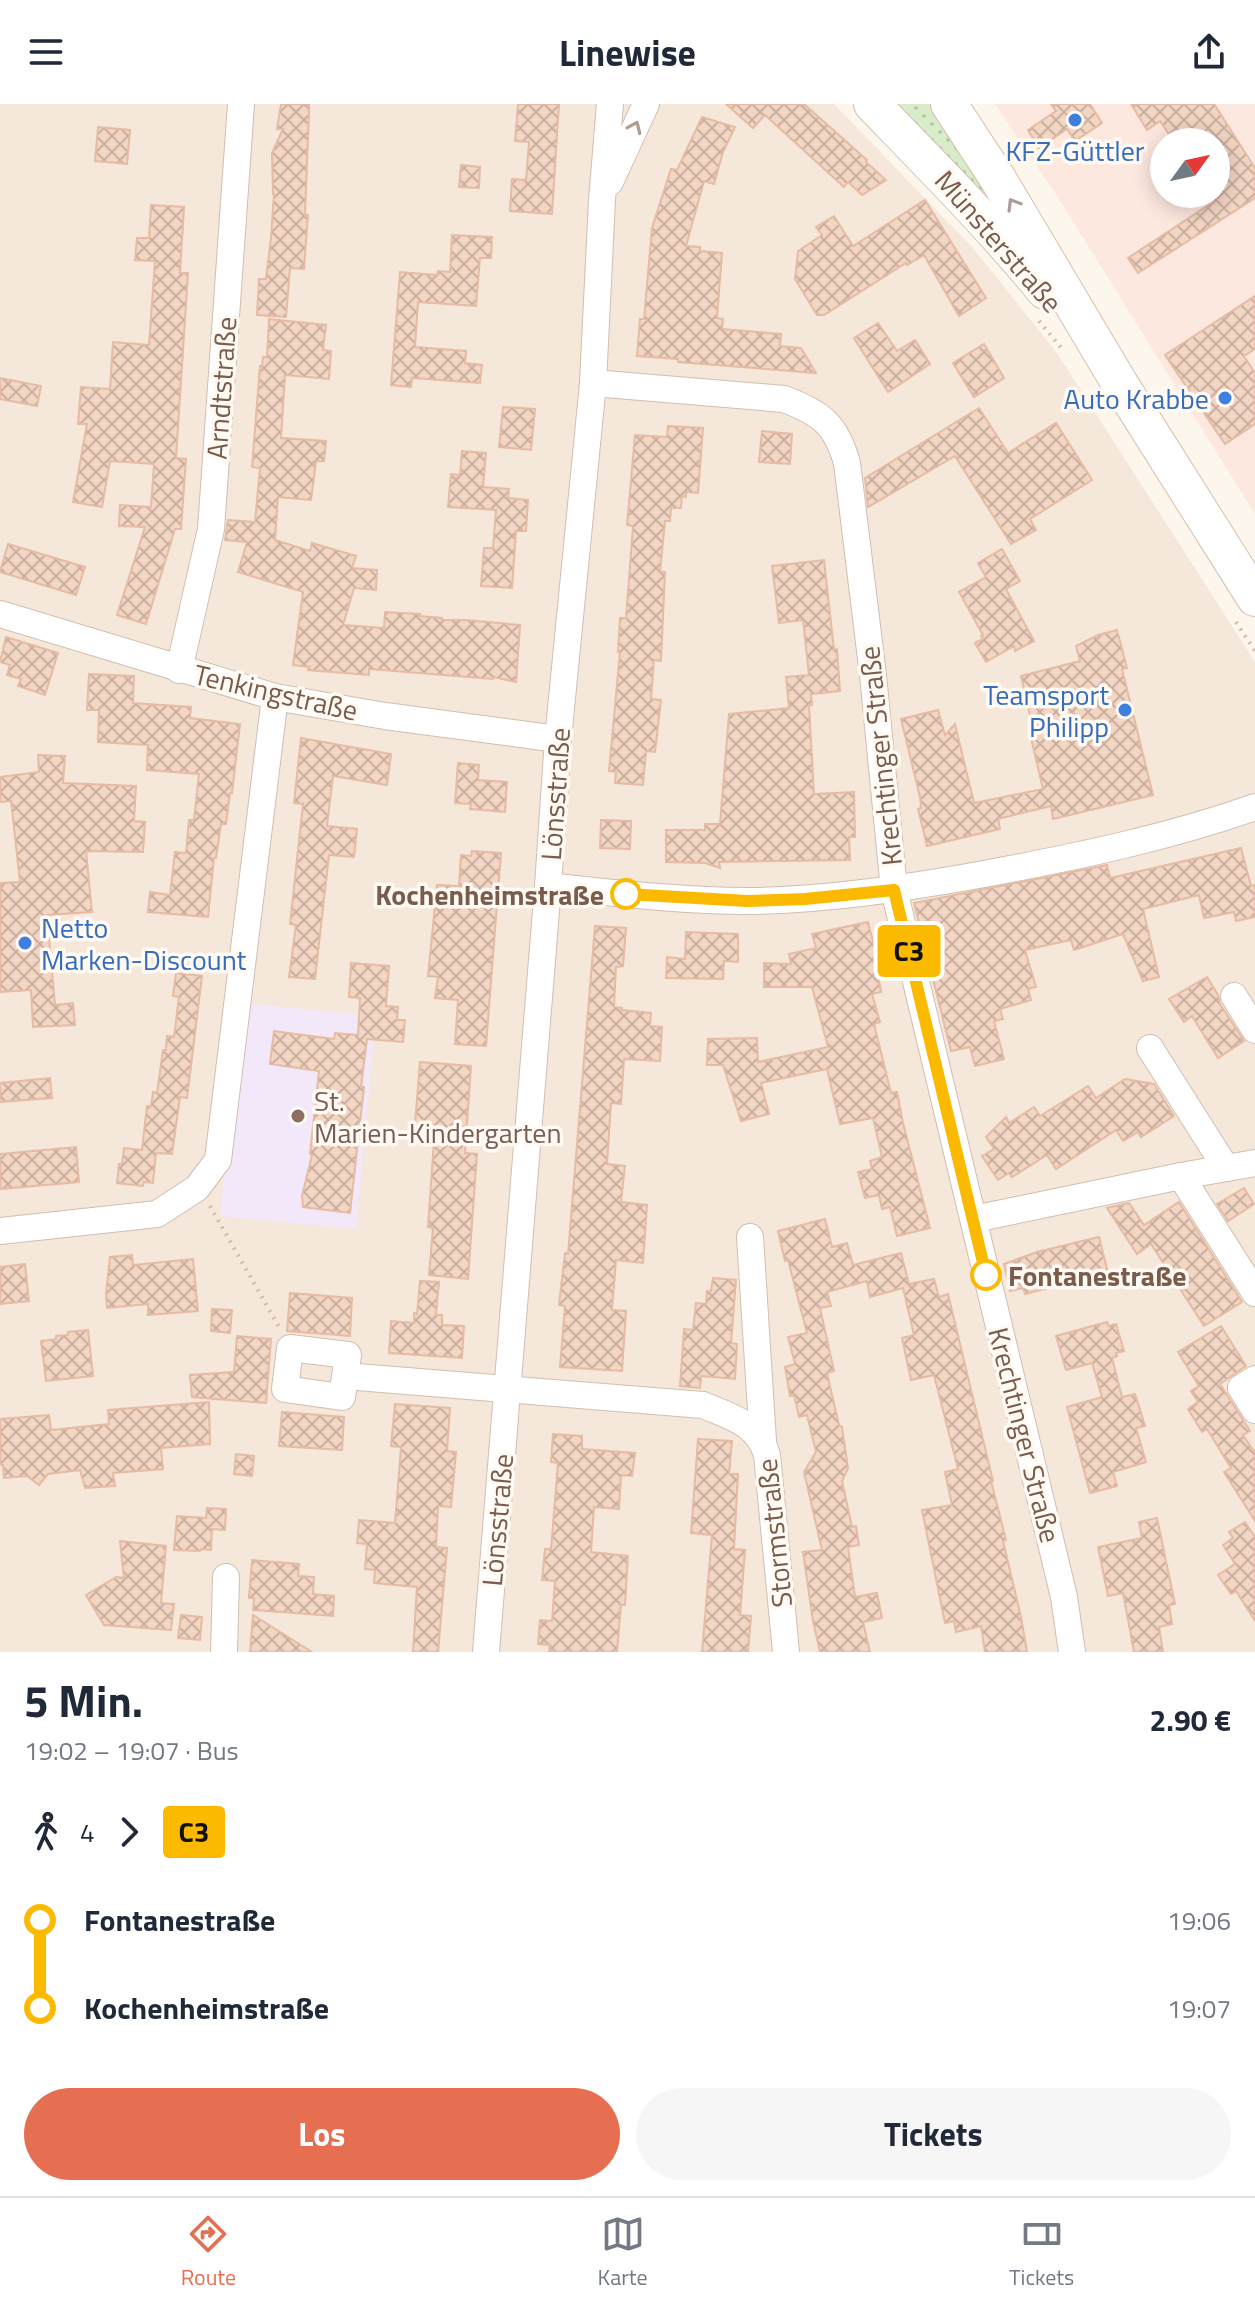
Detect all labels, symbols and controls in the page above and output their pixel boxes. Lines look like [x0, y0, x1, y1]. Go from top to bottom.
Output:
text: Linewise [559, 25, 696, 80]
icon: menu [24, 30, 68, 74]
icon: share [1187, 30, 1231, 74]
marker: KFZ-Güttler [1066, 111, 1084, 129]
one-way arrow [626, 120, 642, 135]
north arrow [1150, 128, 1230, 208]
map controls [1150, 128, 1230, 208]
place label: KFZ-Güttler [1005, 129, 1145, 172]
street label: Münsterstraße [925, 160, 1073, 322]
one-way arrow [1007, 198, 1023, 213]
street label: Arndtstraße [195, 315, 247, 461]
place label: Auto Krabbe [1064, 377, 1209, 420]
marker: Auto Krabbe [1216, 389, 1234, 407]
street label: Krechtinger Straße [847, 644, 913, 868]
street label: Tenkingstraße [190, 652, 362, 732]
place label: Teamsport Philipp [983, 673, 1109, 748]
marker: Teamsport Philipp [1116, 701, 1134, 719]
street label: Lönsstraße [529, 726, 581, 862]
place label: Kochenheimstraße [375, 873, 604, 916]
marker: Kochenheimstraße [611, 879, 641, 909]
place label: Netto Marken-Discount [41, 906, 247, 981]
line badge: C3 [873, 925, 945, 977]
text: C3 [894, 929, 924, 972]
marker: Netto Marken-Discount [16, 934, 34, 952]
place label: St. Marien-Kindergarten [314, 1079, 561, 1154]
marker: St. Marien-Kindergarten [289, 1107, 307, 1125]
place label: Fontanestraße [1008, 1254, 1187, 1297]
marker: Fontanestraße [971, 1260, 1001, 1290]
street label: Krechtinger Straße [977, 1323, 1073, 1547]
street label: Lönsstraße [470, 1452, 524, 1588]
street label: Stormstraße [745, 1456, 803, 1610]
text: 5 Min. [24, 1667, 143, 1734]
text: 2.90 € [1150, 1697, 1231, 1743]
text: 19:02 – 19:07 · Bus [24, 1731, 239, 1770]
icon: walk [24, 1810, 68, 1854]
icon: forward [107, 1810, 151, 1854]
text: C3 [179, 1810, 209, 1853]
text: 4 [80, 1813, 95, 1852]
text: Fontanestraße [84, 1897, 275, 1943]
text: 19:06 [1167, 1901, 1231, 1940]
text: Kochenheimstraße [84, 1985, 329, 2031]
text: 19:07 [1167, 1989, 1231, 2028]
button: Los [24, 2088, 620, 2180]
button: Tickets [636, 2088, 1231, 2180]
tab: Route [181, 2212, 236, 2294]
tab: Karte [598, 2212, 648, 2294]
tab: Tickets [1009, 2212, 1074, 2294]

